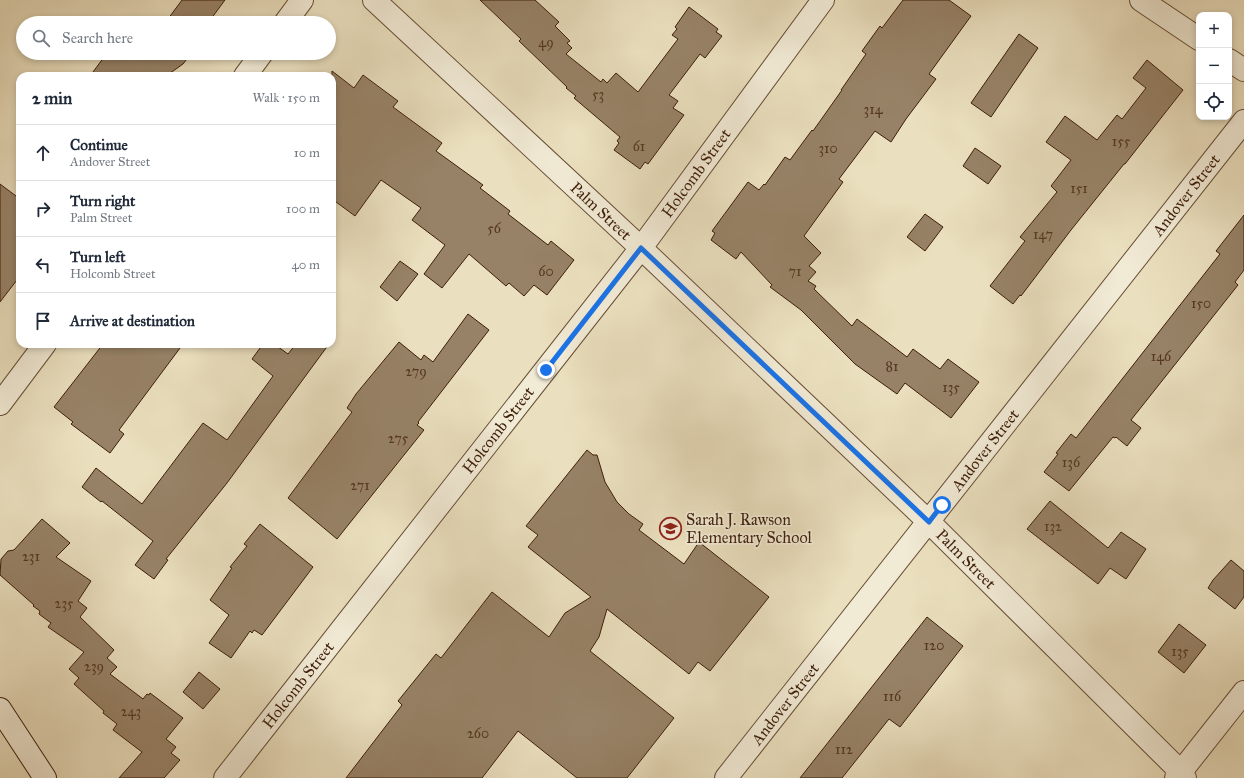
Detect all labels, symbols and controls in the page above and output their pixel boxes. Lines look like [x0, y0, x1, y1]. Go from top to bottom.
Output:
map controls [1196, 12, 1232, 120]
button: + [1196, 12, 1232, 48]
search box [16, 16, 336, 60]
icon: search [30, 27, 52, 49]
text: Search here [62, 29, 133, 47]
house number: 49 [538, 34, 554, 51]
button: − [1196, 48, 1232, 84]
button: locate [1196, 84, 1232, 120]
house number: 53 [592, 86, 604, 103]
text: 2 min [32, 88, 72, 109]
text: Walk · 150 m [252, 90, 320, 106]
house number: 314 [864, 101, 884, 118]
street label: Holcomb Street [657, 125, 735, 221]
house number: 155 [1112, 133, 1131, 150]
text: Continue [70, 136, 128, 154]
house number: 61 [633, 138, 646, 155]
house number: 310 [818, 140, 838, 157]
icon: ahead [32, 142, 54, 164]
text: 10 m [294, 145, 320, 161]
street label: Andover Street [1147, 150, 1224, 241]
text: Andover Street [70, 154, 150, 170]
street label: Palm Street [567, 178, 636, 244]
house number: 151 [1070, 180, 1088, 197]
text: Turn right [70, 192, 135, 210]
icon: right [32, 198, 54, 220]
text: 100 m [286, 201, 320, 217]
text: Palm Street [70, 210, 132, 226]
house number: 56 [487, 220, 502, 237]
house number: 147 [1033, 226, 1053, 243]
text: Turn left [70, 248, 126, 266]
icon: left [32, 254, 54, 276]
text: 40 m [291, 257, 320, 273]
house number: 60 [538, 263, 554, 280]
house number: 71 [788, 263, 802, 280]
text: Holcomb Street [70, 266, 156, 282]
house number: 150 [1191, 295, 1211, 312]
icon: arrive [32, 310, 54, 332]
text: Arrive at destination [70, 312, 195, 330]
house number: 146 [1151, 348, 1172, 365]
house number: 81 [886, 358, 899, 375]
route end [537, 361, 555, 379]
house number: 279 [405, 363, 427, 380]
house number: 135 [942, 379, 960, 396]
street label: Holcomb Street [458, 382, 538, 477]
street label: Andover Street [946, 405, 1023, 496]
house number: 275 [388, 430, 409, 447]
house number: 136 [1062, 454, 1081, 471]
house number: 271 [350, 477, 370, 494]
route start [933, 496, 951, 514]
place label: Sarah J. Rawson Elementary School [686, 510, 812, 547]
school or university icon: Sarah J. Rawson Elementary School [658, 515, 684, 541]
house number: 132 [1044, 518, 1062, 535]
street label: Palm Street [932, 525, 1000, 593]
house number: 231 [22, 548, 40, 565]
house number: 235 [54, 595, 74, 612]
street label: Holcomb Street [258, 637, 338, 732]
house number: 120 [924, 637, 944, 654]
house number: 135 [1171, 643, 1189, 660]
house number: 239 [84, 658, 104, 675]
street label: Andover Street [746, 659, 823, 750]
house number: 116 [883, 688, 902, 705]
house number: 243 [121, 703, 141, 720]
house number: 260 [467, 725, 489, 742]
house number: 112 [835, 741, 853, 758]

